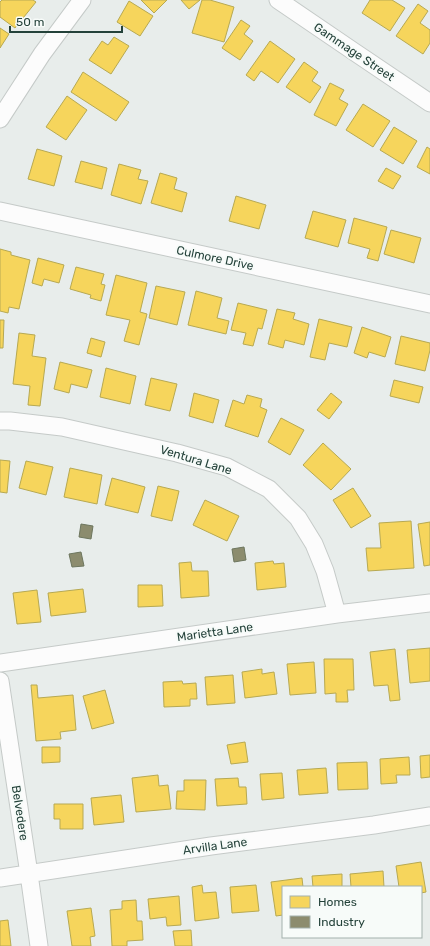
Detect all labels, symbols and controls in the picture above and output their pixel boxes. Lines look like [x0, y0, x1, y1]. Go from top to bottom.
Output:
scale bar [10, 8, 122, 34]
text: 50 m [16, 15, 44, 29]
street label: Gammage Street [311, 20, 397, 84]
street label: Culmore Drive [175, 243, 255, 273]
street label: Ventura Lane [158, 442, 234, 478]
street label: Marietta Lane [176, 620, 254, 644]
street label: Belvedere [9, 784, 31, 842]
street label: Arvilla Lane [182, 835, 248, 857]
legend [282, 886, 422, 938]
text: Homes [318, 895, 357, 909]
text: Industry [318, 915, 365, 929]

